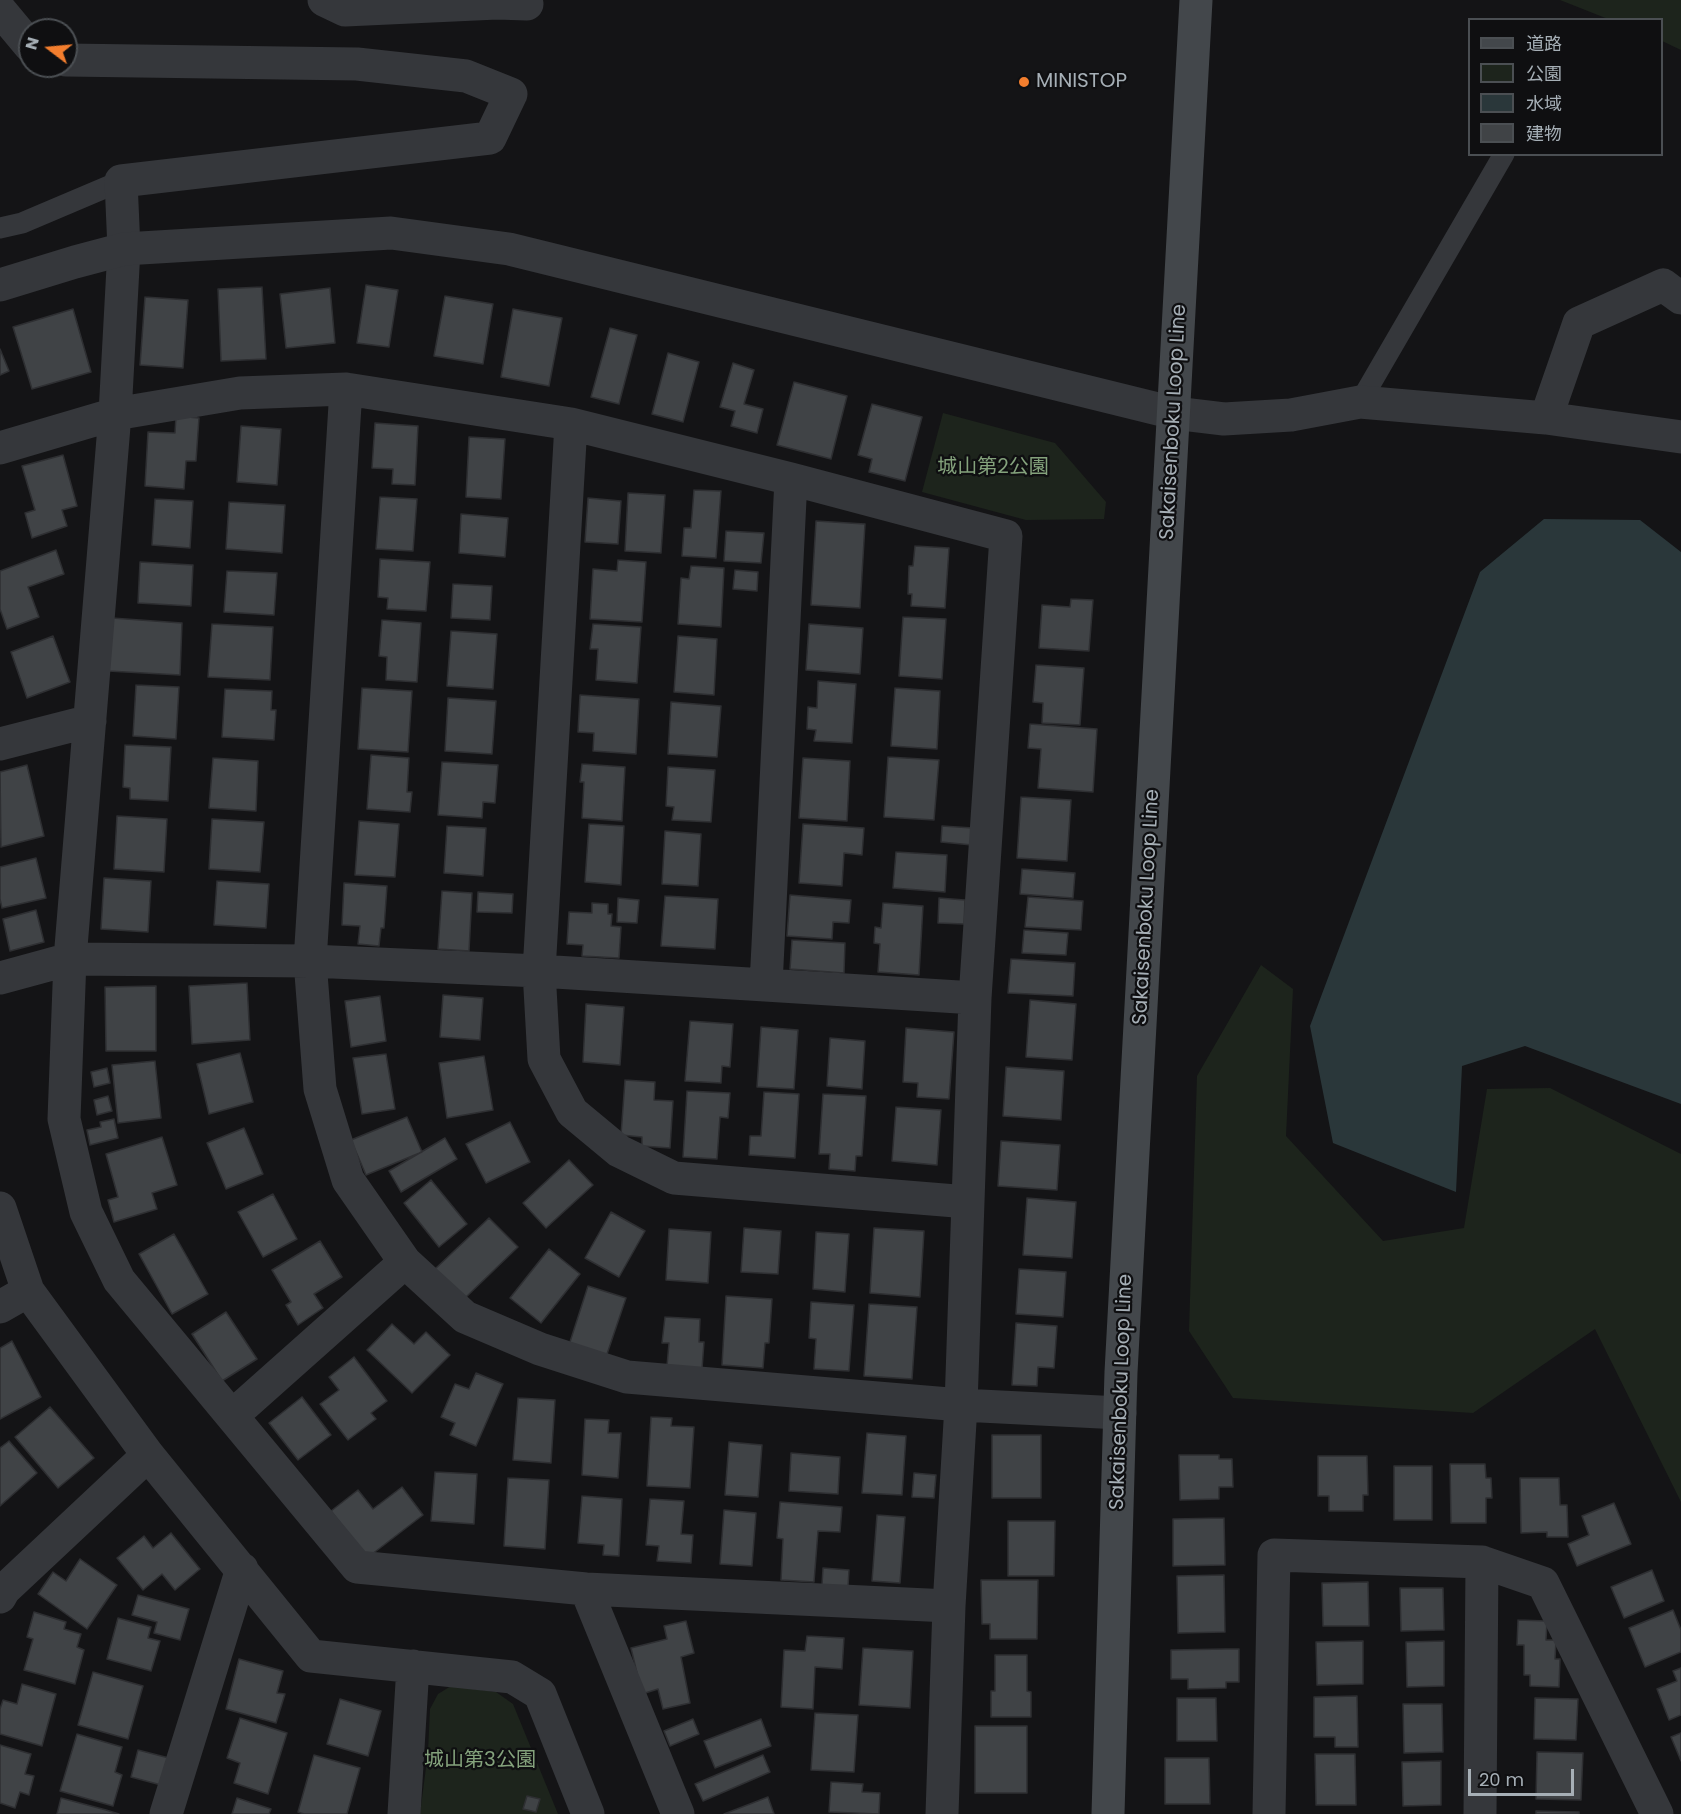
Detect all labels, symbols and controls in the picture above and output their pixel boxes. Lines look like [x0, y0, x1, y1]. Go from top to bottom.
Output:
north arrow [18, 18, 78, 78]
legend [1468, 18, 1663, 156]
text: 道路 [1526, 31, 1562, 56]
text: N [19, 34, 45, 52]
text: 公園 [1526, 61, 1562, 86]
place label: MINISTOP [1036, 70, 1127, 94]
marker: MINISTOP [1017, 75, 1031, 89]
text: 水域 [1526, 91, 1562, 116]
text: 建物 [1526, 121, 1562, 146]
street label: Sakaisenboku Loop Line [1156, 303, 1192, 541]
park label: 城山第2公園 [937, 456, 1049, 480]
street label: Sakaisenboku Loop Line [1129, 788, 1165, 1026]
street label: Sakaisenboku Loop Line [1106, 1274, 1138, 1510]
park label: 城山第3公園 [424, 1749, 536, 1773]
scale bar [1471, 1757, 1578, 1795]
text: 20 m [1479, 1767, 1524, 1792]

